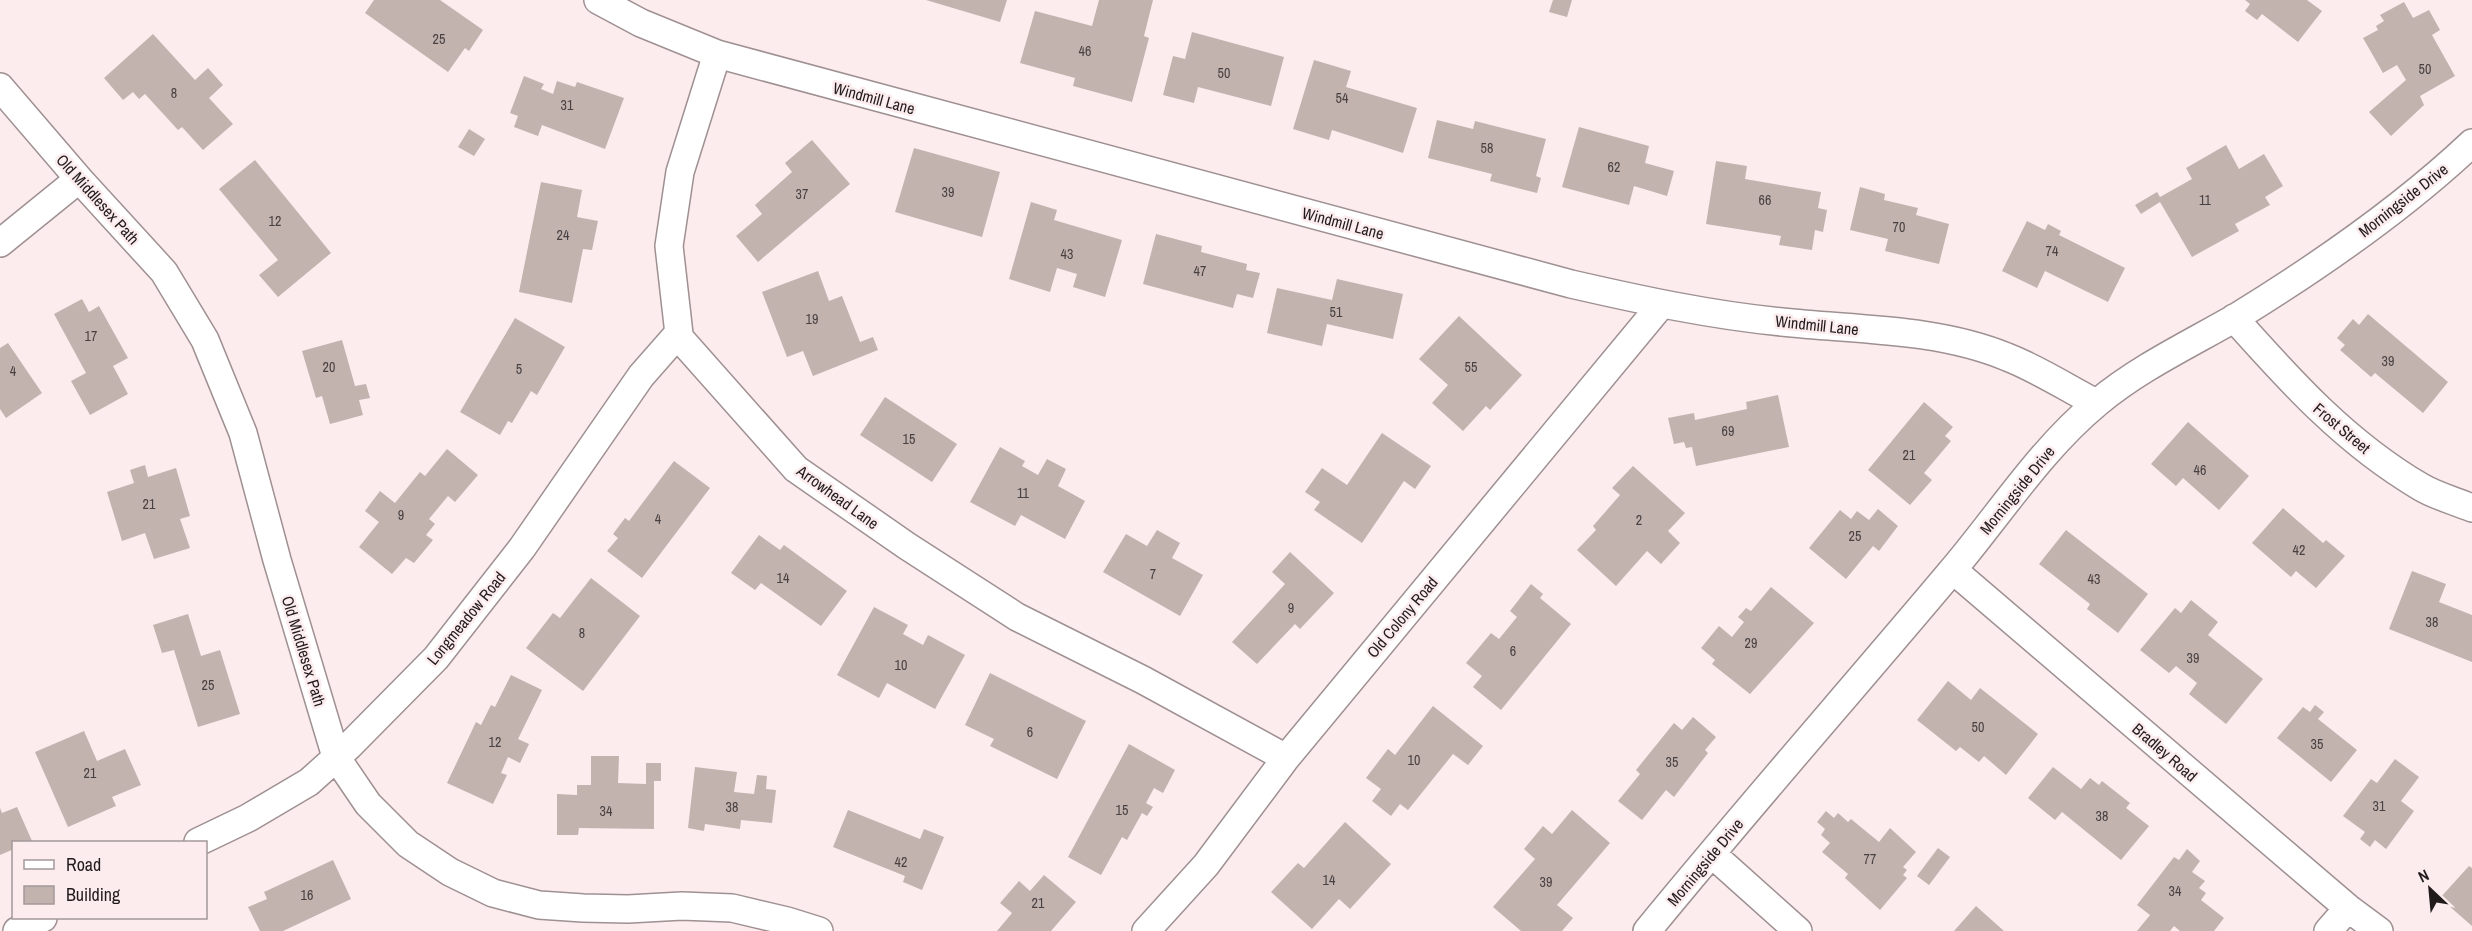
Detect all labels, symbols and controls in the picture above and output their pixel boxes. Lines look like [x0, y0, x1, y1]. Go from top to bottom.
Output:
house number: 25 [433, 30, 445, 48]
house number: 46 [1079, 42, 1091, 60]
house number: 50 [2419, 60, 2431, 78]
house number: 50 [1218, 64, 1230, 82]
street label: Windmill Lane [831, 77, 917, 119]
house number: 8 [171, 84, 177, 102]
house number: 54 [1336, 89, 1349, 107]
house number: 31 [561, 96, 574, 114]
house number: 58 [1481, 139, 1493, 157]
street label: Old Middlesex Path [52, 149, 144, 249]
house number: 62 [1608, 158, 1620, 176]
street label: Morningside Drive [2354, 158, 2452, 242]
house number: 39 [942, 183, 954, 201]
house number: 37 [796, 185, 808, 203]
house number: 66 [1759, 191, 1771, 209]
house number: 11 [2199, 191, 2212, 209]
street label: Windmill Lane [1300, 202, 1386, 244]
house number: 12 [269, 212, 281, 230]
house number: 70 [1893, 218, 1905, 236]
house number: 24 [557, 226, 570, 244]
house number: 74 [2046, 242, 2059, 260]
house number: 43 [1061, 245, 1073, 263]
house number: 47 [1194, 262, 1206, 280]
house number: 51 [1330, 303, 1343, 321]
house number: 19 [806, 310, 818, 328]
street label: Windmill Lane [1774, 310, 1860, 340]
house number: 17 [85, 327, 97, 345]
house number: 39 [2382, 352, 2394, 370]
house number: 20 [323, 358, 335, 376]
house number: 55 [1465, 358, 1477, 376]
house number: 5 [516, 360, 522, 378]
house number: 4 [10, 362, 17, 380]
street label: Frost Street [2309, 398, 2376, 459]
house number: 69 [1722, 422, 1734, 440]
house number: 15 [903, 430, 915, 448]
street label: Morningside Drive [1974, 441, 2060, 539]
house number: 21 [1903, 446, 1916, 464]
street label: Arrowhead Lane [792, 459, 883, 534]
house number: 46 [2194, 461, 2206, 479]
house number: 11 [1017, 484, 1030, 502]
house number: 21 [143, 495, 156, 513]
house number: 9 [398, 506, 404, 524]
house number: 4 [655, 510, 662, 528]
house number: 2 [1636, 511, 1642, 529]
house number: 25 [1849, 527, 1861, 545]
house number: 42 [2293, 541, 2305, 559]
house number: 7 [1150, 565, 1156, 583]
street label: Longmeadow Road [422, 567, 510, 669]
house number: 14 [777, 569, 790, 587]
house number: 43 [2088, 570, 2100, 588]
street label: Old Colony Road [1361, 572, 1443, 662]
street label: Old Middlesex Path [277, 593, 331, 709]
house number: 9 [1288, 599, 1294, 617]
house number: 38 [2426, 613, 2438, 631]
house number: 8 [579, 624, 585, 642]
house number: 29 [1745, 634, 1757, 652]
house number: 6 [1510, 642, 1516, 660]
house number: 39 [2187, 649, 2199, 667]
house number: 10 [895, 656, 907, 674]
house number: 25 [202, 676, 214, 694]
house number: 50 [1972, 718, 1984, 736]
street label: Bradley Road [2128, 718, 2202, 786]
house number: 6 [1027, 723, 1033, 741]
house number: 12 [489, 733, 501, 751]
house number: 35 [2311, 735, 2323, 753]
house number: 10 [1408, 751, 1420, 769]
house number: 35 [1666, 753, 1678, 771]
house number: 21 [84, 764, 97, 782]
house number: 31 [2373, 797, 2386, 815]
house number: 38 [726, 798, 738, 816]
house number: 15 [1116, 801, 1128, 819]
house number: 34 [600, 802, 613, 820]
house number: 38 [2096, 807, 2108, 825]
street label: Morningside Drive [1662, 814, 1748, 910]
legend [12, 841, 207, 919]
house number: 77 [1864, 850, 1876, 868]
text: Road [66, 852, 101, 877]
house number: 42 [895, 853, 907, 871]
north arrow [2400, 859, 2460, 919]
text: N [2414, 864, 2433, 887]
house number: 14 [1323, 871, 1336, 889]
house number: 39 [1540, 873, 1552, 891]
text: Building [66, 882, 121, 907]
house number: 34 [2169, 882, 2182, 900]
house number: 16 [301, 886, 313, 904]
house number: 21 [1032, 894, 1045, 912]

